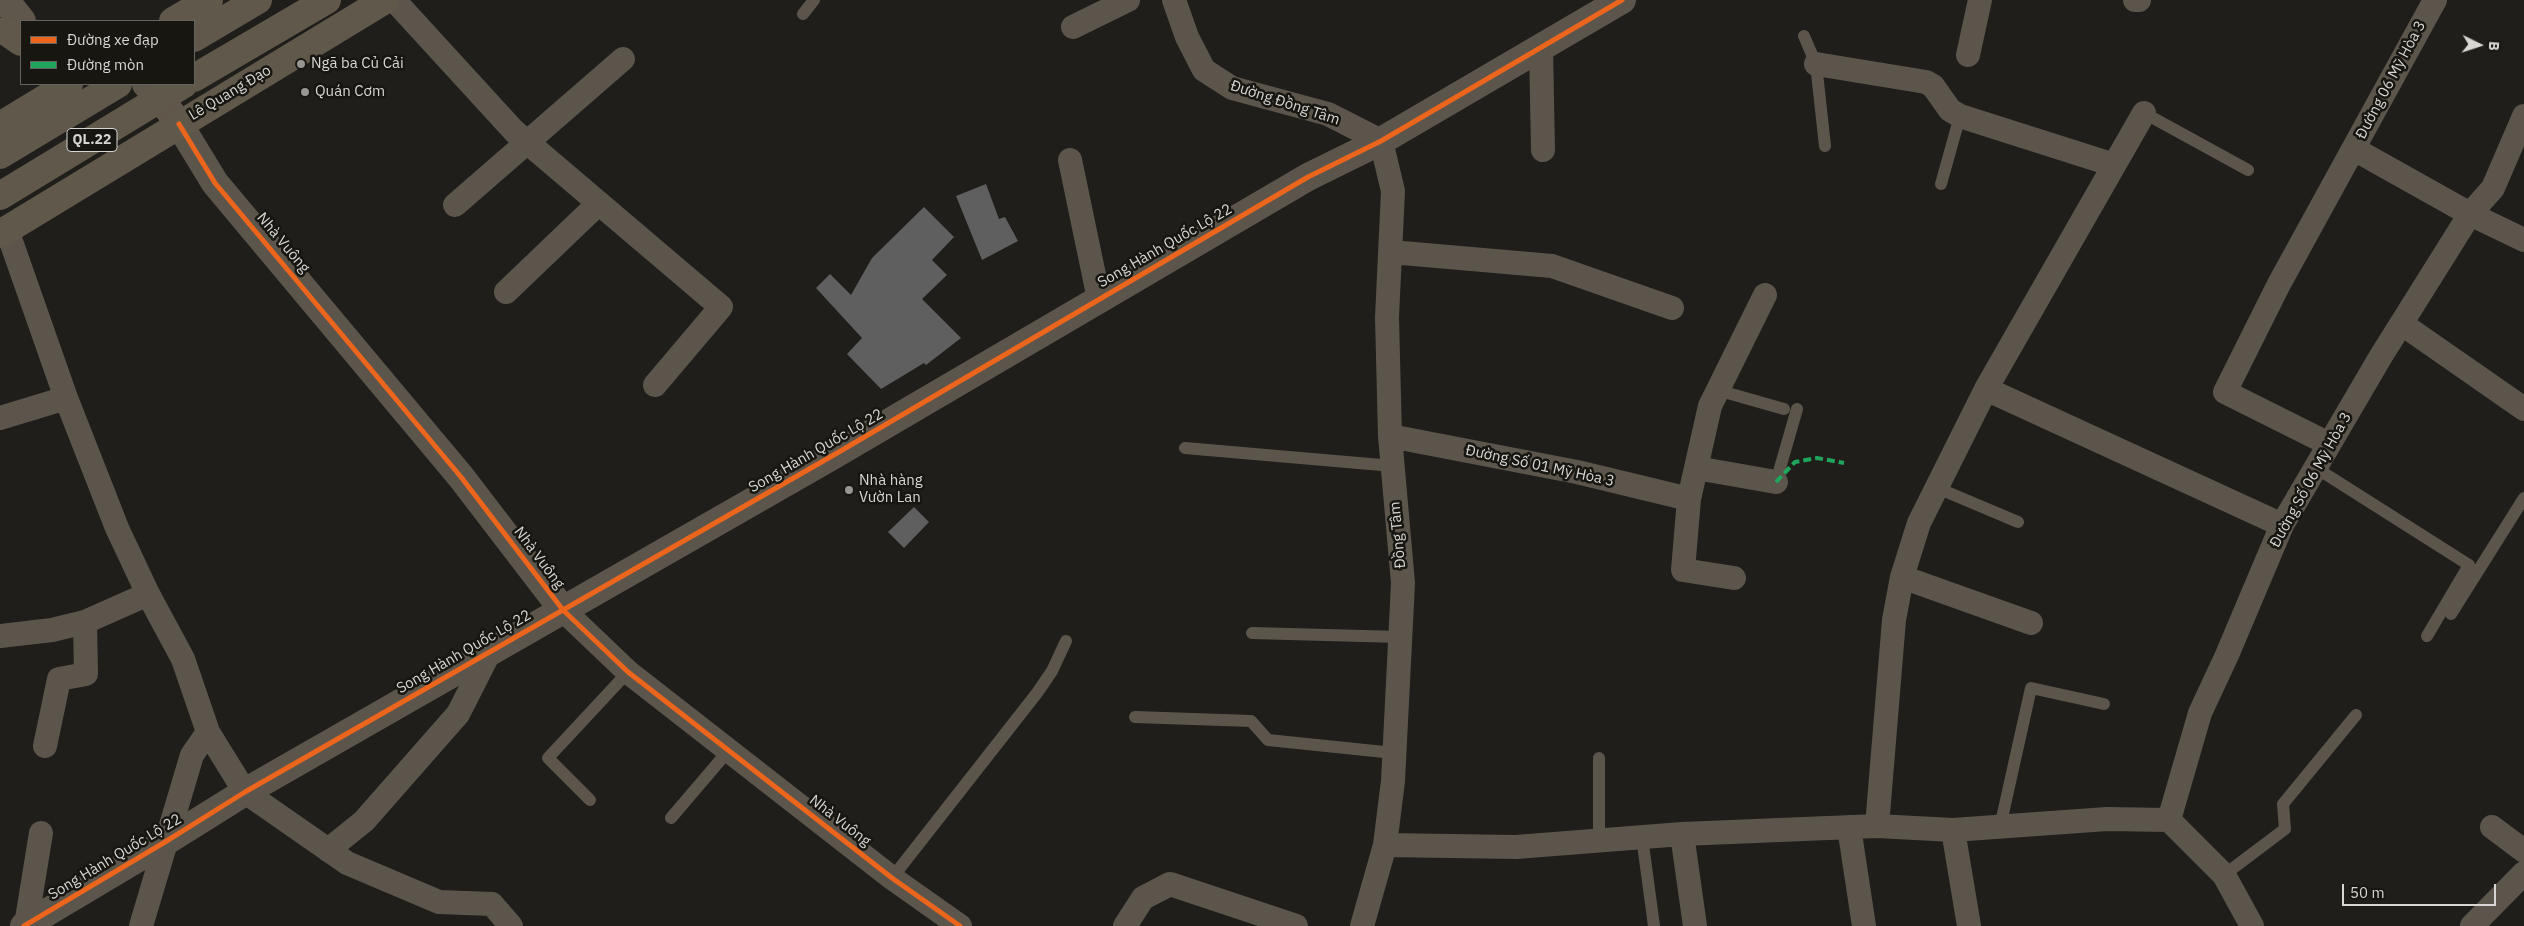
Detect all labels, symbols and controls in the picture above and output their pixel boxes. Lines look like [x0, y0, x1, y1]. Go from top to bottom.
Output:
street label: Đường 06 Mỹ Hòa 3 [2352, 18, 2430, 142]
legend [20, 20, 195, 85]
north arrow [2454, 20, 2504, 70]
text: Đường xe đạp [67, 30, 159, 49]
text: B [2485, 41, 2503, 51]
text: Đường mòn [67, 55, 144, 74]
place label: Ngã ba Củ Cải [311, 55, 404, 73]
marker: Ngã ba Củ Cải [295, 58, 307, 70]
street label: Lê Quang Đạo [186, 61, 274, 125]
street label: Đường Đồng Tâm [1228, 77, 1342, 129]
place label: Quán Cơm [315, 83, 385, 101]
marker: Quán Cơm [299, 86, 311, 98]
road number: QL.22 [67, 128, 117, 152]
street label: Song Hành Quốc Lộ 22 [1095, 200, 1235, 292]
street label: Nhà Vuông [253, 209, 313, 277]
street label: Song Hành Quốc Lộ 22 [746, 405, 886, 497]
street label: Đường Số 06 Mỹ Hòa 3 [2266, 409, 2356, 551]
street label: Đường Số 01 Mỹ Hòa 3 [1464, 441, 1616, 491]
place label: Nhà hàng Vườn Lan [859, 472, 923, 507]
marker: Nhà hàng Vườn Lan [843, 484, 855, 496]
street label: Đồng Tâm [1386, 501, 1410, 569]
street label: Nhà Vuông [510, 523, 568, 593]
street label: Song Hành Quốc Lộ 22 [394, 606, 534, 698]
street label: Nhà Vuông [806, 791, 874, 851]
street label: Song Hành Quốc Lộ 22 [45, 810, 185, 904]
scale bar [2344, 874, 2498, 906]
text: 50 m [2350, 883, 2385, 902]

